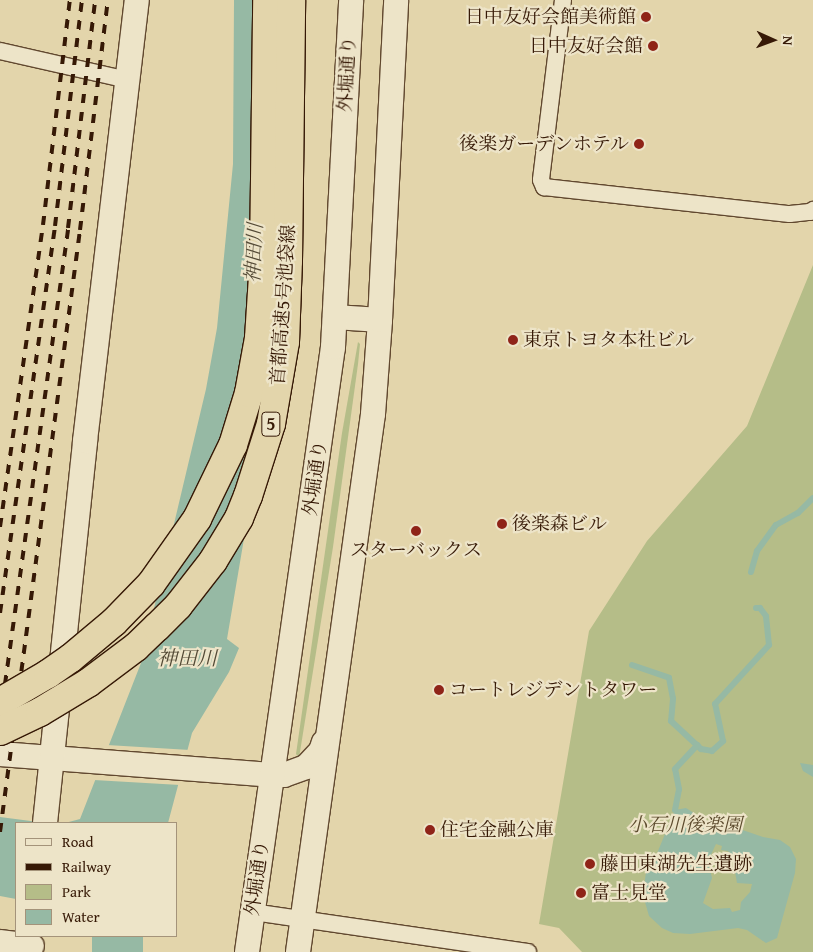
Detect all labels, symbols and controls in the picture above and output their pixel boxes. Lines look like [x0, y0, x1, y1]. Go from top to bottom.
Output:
place label: 日中友好会館美術館 [465, 6, 636, 28]
marker: 日中友好会館美術館 [640, 11, 652, 23]
north arrow [748, 15, 798, 65]
street label: 外堀通り [334, 35, 360, 113]
place label: 日中友好会館 [529, 35, 643, 57]
text: N [778, 35, 798, 46]
marker: 日中友好会館 [647, 40, 659, 52]
place label: 後楽ガーデンホテル [458, 133, 629, 155]
marker: 後楽ガーデンホテル [633, 138, 645, 150]
water label: 神田川 [239, 222, 267, 284]
street label: 首都高速5号池袋線 [266, 224, 300, 386]
place label: 東京トヨタ本社ビル [523, 329, 694, 351]
marker: 東京トヨタ本社ビル [507, 334, 519, 346]
road number: 5 [261, 408, 281, 439]
street label: 外堀通り [298, 439, 332, 517]
place label: 後楽森ビル [512, 513, 607, 535]
marker: 後楽森ビル [496, 518, 508, 530]
marker: スターバックス [410, 525, 422, 537]
place label: スターバックス [350, 539, 482, 561]
water label: 神田川 [157, 645, 217, 669]
place label: コートレジデントタワー [449, 679, 658, 701]
marker: コートレジデントタワー [433, 684, 445, 696]
park label: 小石川後楽園 [628, 814, 742, 836]
place label: 住宅金融公庫 [440, 819, 554, 841]
legend [15, 822, 178, 937]
marker: 住宅金融公庫 [424, 824, 436, 836]
text: Road [62, 831, 93, 852]
street label: 外堀通り [240, 839, 274, 917]
place label: 藤田東湖先生遺跡 [600, 853, 752, 875]
text: Railway [62, 856, 111, 877]
marker: 藤田東湖先生遺跡 [584, 858, 596, 870]
text: Park [62, 881, 91, 902]
place label: 富士見堂 [591, 882, 667, 904]
marker: 富士見堂 [575, 887, 587, 899]
text: Water [62, 906, 100, 927]

